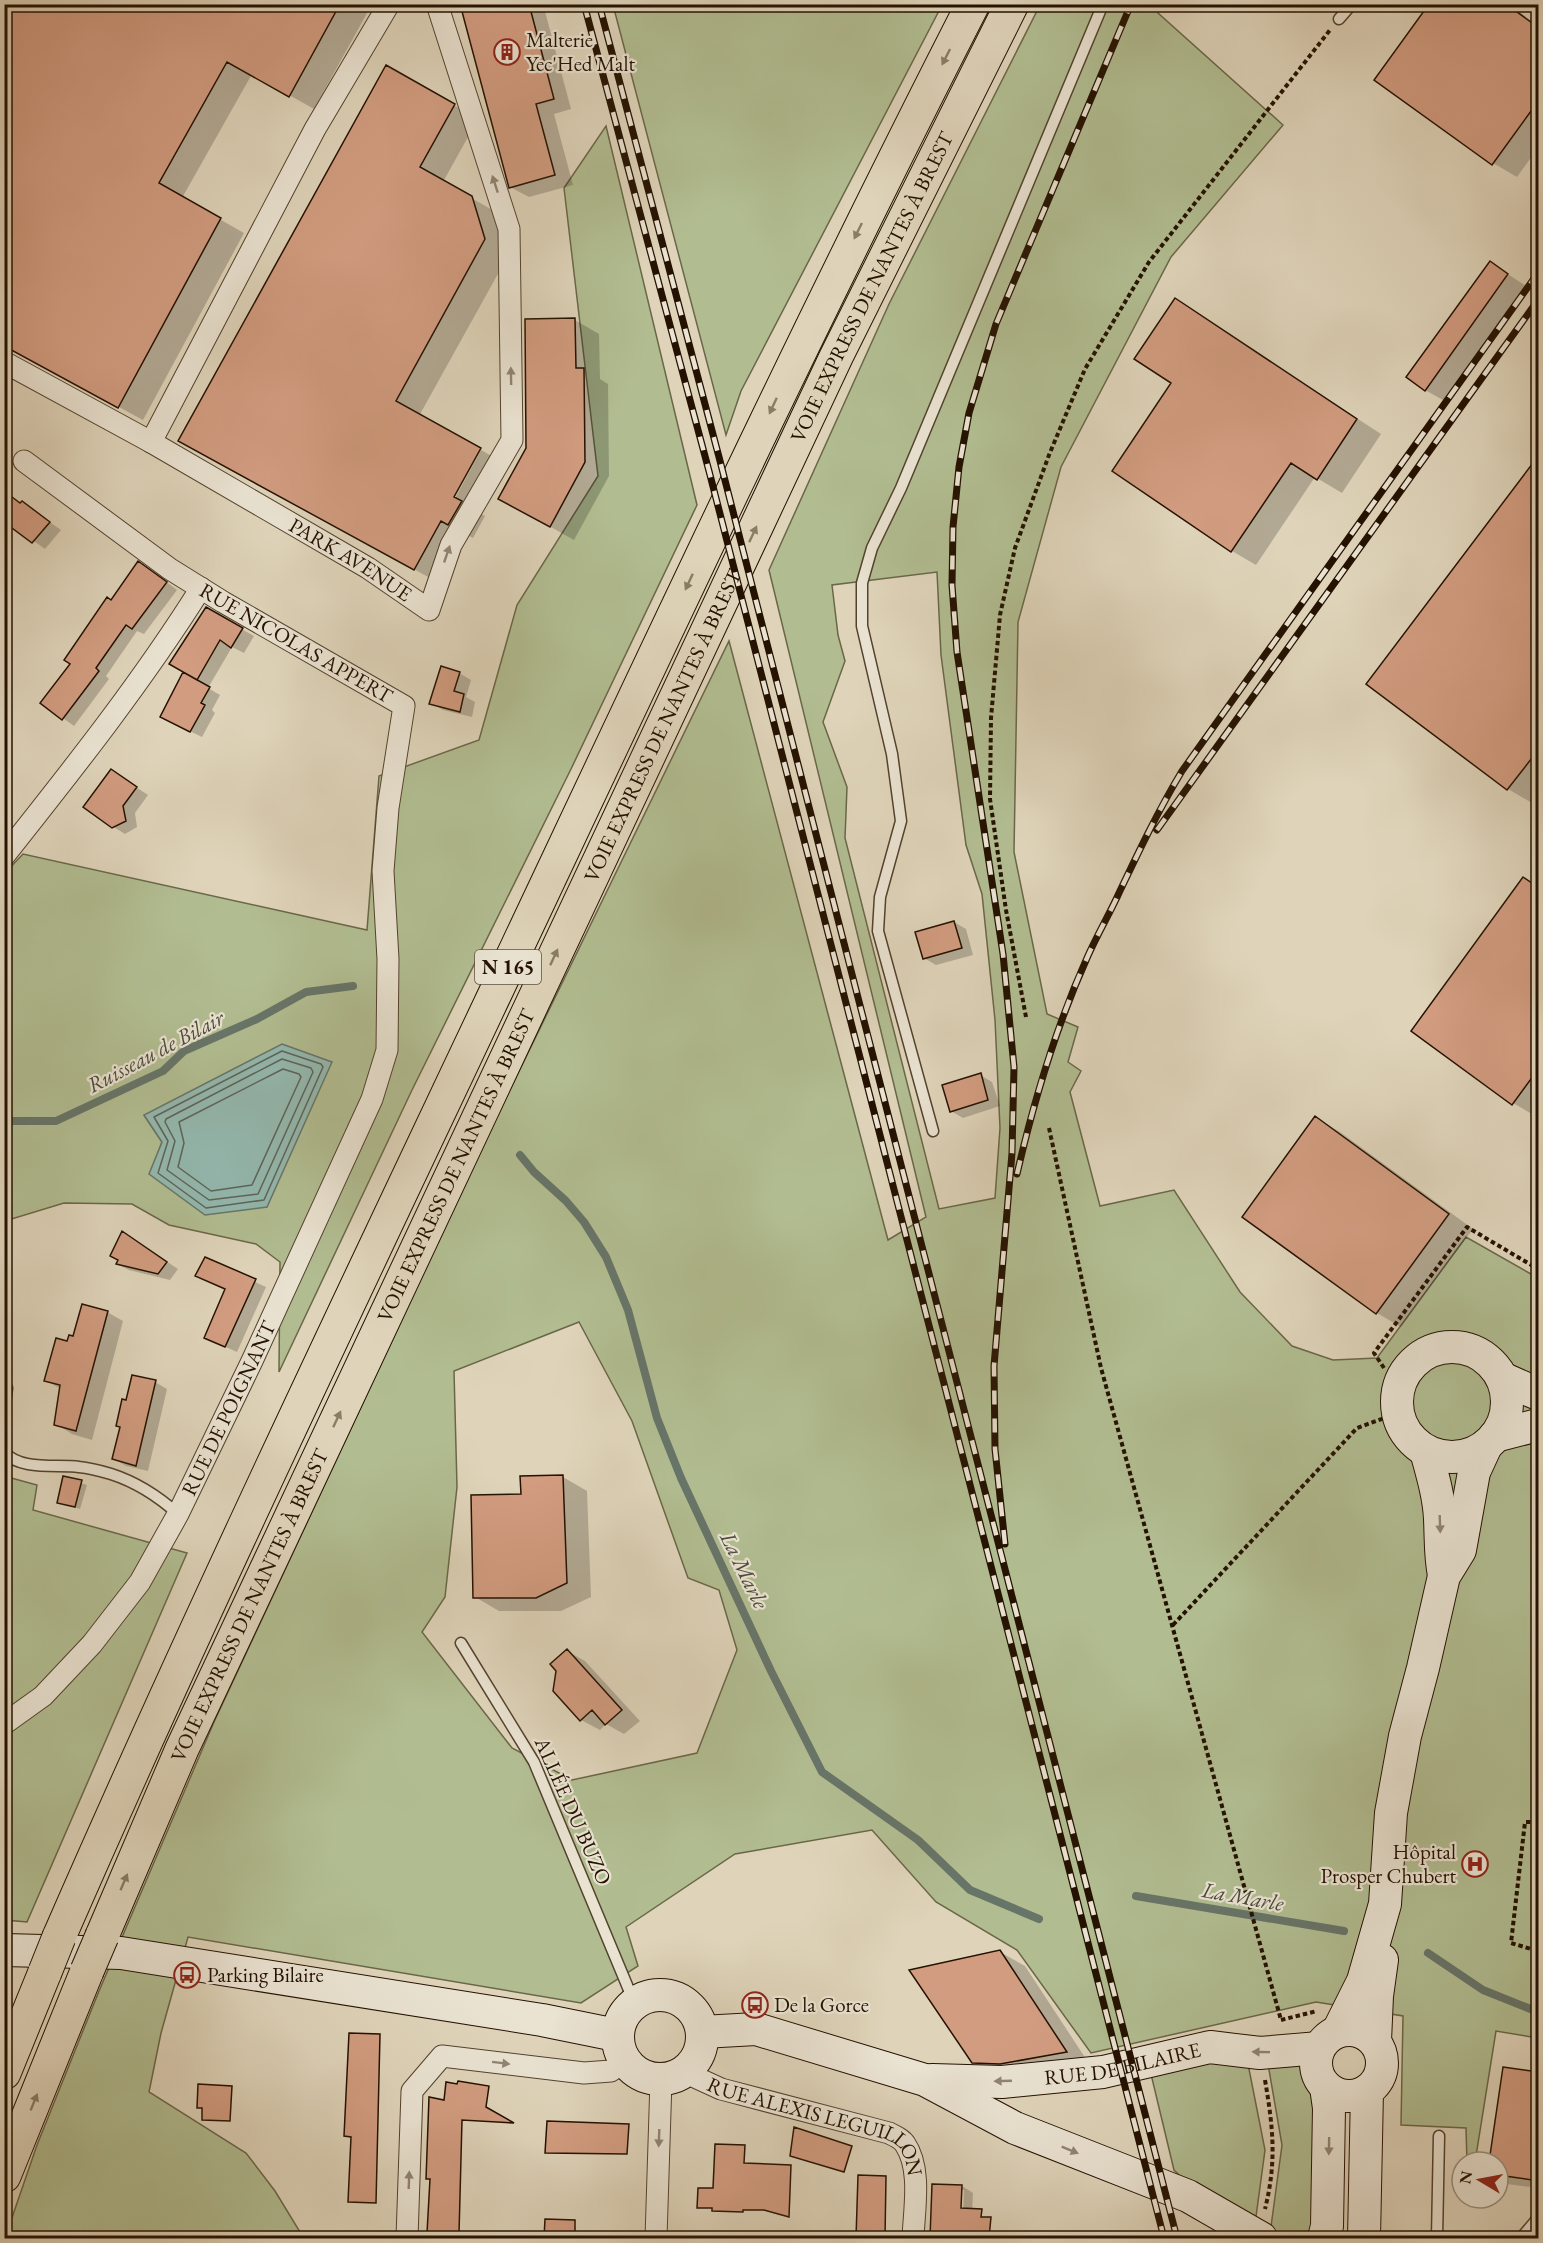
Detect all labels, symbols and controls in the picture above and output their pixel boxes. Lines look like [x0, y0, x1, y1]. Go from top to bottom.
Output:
place label: Malterie Yec'Hed Malt [526, 26, 636, 77]
building icon: Malterie Yec'Hed Malt [492, 37, 522, 67]
one-way arrow [941, 48, 951, 65]
street label: VOIE EXPRESS DE NANTES À BREST [784, 126, 960, 447]
one-way arrow [489, 175, 499, 193]
one-way arrow [854, 222, 863, 239]
one-way arrow [506, 367, 516, 386]
one-way arrow [769, 398, 778, 415]
street label: PARK AVENUE [285, 511, 418, 607]
one-way arrow [749, 525, 758, 542]
one-way arrow [443, 545, 453, 563]
street label: VOIE EXPRESS DE NANTES À BREST [577, 564, 748, 886]
one-way arrow [685, 574, 694, 591]
street label: RUE NICOLAS APPERT [195, 576, 398, 709]
one-way arrow [550, 949, 559, 966]
road number: N 165 [475, 950, 541, 984]
water label: Ruisseau de Bilair [82, 1002, 230, 1100]
street label: VOIE EXPRESS DE NANTES À BREST [371, 1004, 541, 1326]
street label: RUE DE POIGNANT [175, 1316, 282, 1500]
one-way arrow [333, 1411, 342, 1428]
street label: VOIE EXPRESS DE NANTES À BREST [164, 1443, 335, 1766]
one-way arrow [1435, 1514, 1444, 1533]
water label: La Marle [713, 1526, 776, 1614]
street label: ALLÉE DU BUZO [528, 1732, 618, 1889]
place label: Hôpital Prosper Chubert [1321, 1838, 1456, 1889]
hospital icon: Hôpital Prosper Chubert [1460, 1849, 1490, 1879]
one-way arrow [120, 1874, 129, 1891]
water label: La Marle [1199, 1875, 1286, 1918]
bus stop icon: Parking Bilaire [172, 1960, 202, 1990]
place label: Parking Bilaire [207, 1961, 324, 1988]
bus stop icon: De la Gorce [740, 1990, 770, 2020]
place label: De la Gorce [774, 1991, 869, 2018]
street label: RUE DE BILAIRE [1043, 2036, 1203, 2091]
one-way arrow [1251, 2047, 1270, 2057]
one-way arrow [492, 2059, 511, 2068]
street label: RUE ALEXIS LEGUILLON [703, 2070, 929, 2178]
one-way arrow [993, 2077, 1012, 2086]
one-way arrow [29, 2093, 39, 2111]
one-way arrow [655, 2129, 664, 2148]
one-way arrow [1324, 2136, 1333, 2155]
one-way arrow [1061, 2146, 1079, 2155]
north arrow [1450, 2150, 1510, 2210]
text: N [1454, 2169, 1477, 2186]
one-way arrow [404, 2171, 414, 2190]

